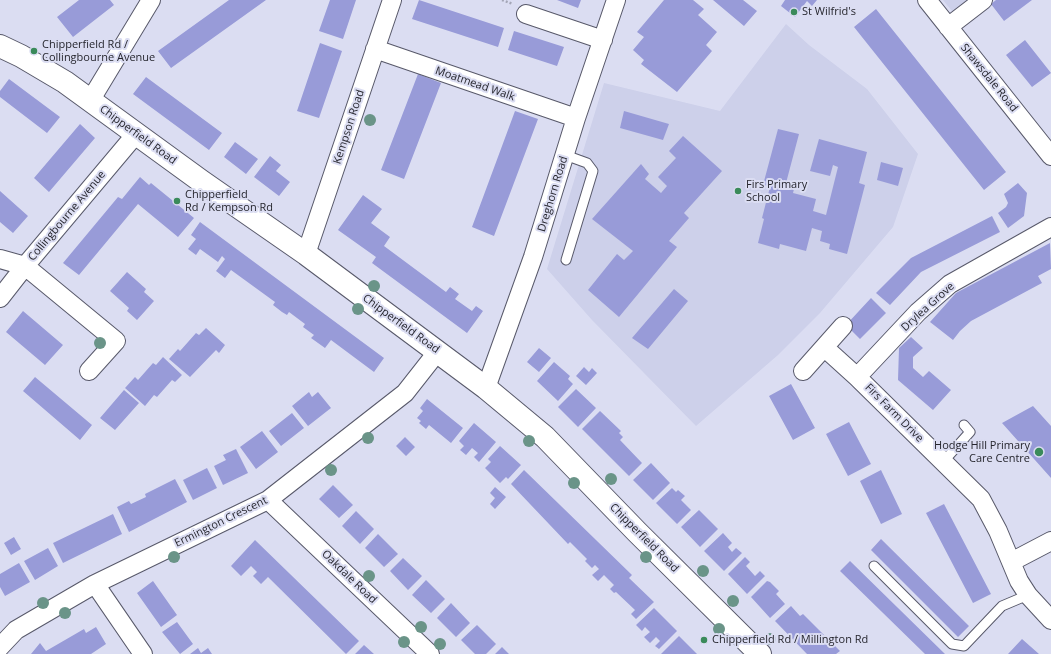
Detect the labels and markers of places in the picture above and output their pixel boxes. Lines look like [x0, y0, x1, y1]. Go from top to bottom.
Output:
place label: St Wilfrid's [802, 5, 856, 19]
marker: St Wilfrid's [789, 7, 799, 17]
place label: Chipperfield Rd / Collingbourne Avenue [42, 38, 155, 64]
marker: Chipperfield Rd / Collingbourne Avenue [29, 46, 39, 56]
place label: Firs Primary School [746, 178, 807, 204]
marker: Firs Primary School [733, 186, 743, 196]
place label: Chipperfield Rd / Kempson Rd [185, 188, 273, 214]
marker: Chipperfield Rd / Kempson Rd [172, 196, 182, 206]
place label: Hodge Hill Primary Care Centre [934, 439, 1030, 465]
marker: Hodge Hill Primary Care Centre [1033, 446, 1045, 458]
place label: Chipperfield Rd / Millington Rd [712, 633, 868, 647]
marker: Chipperfield Rd / Millington Rd [699, 635, 709, 645]

